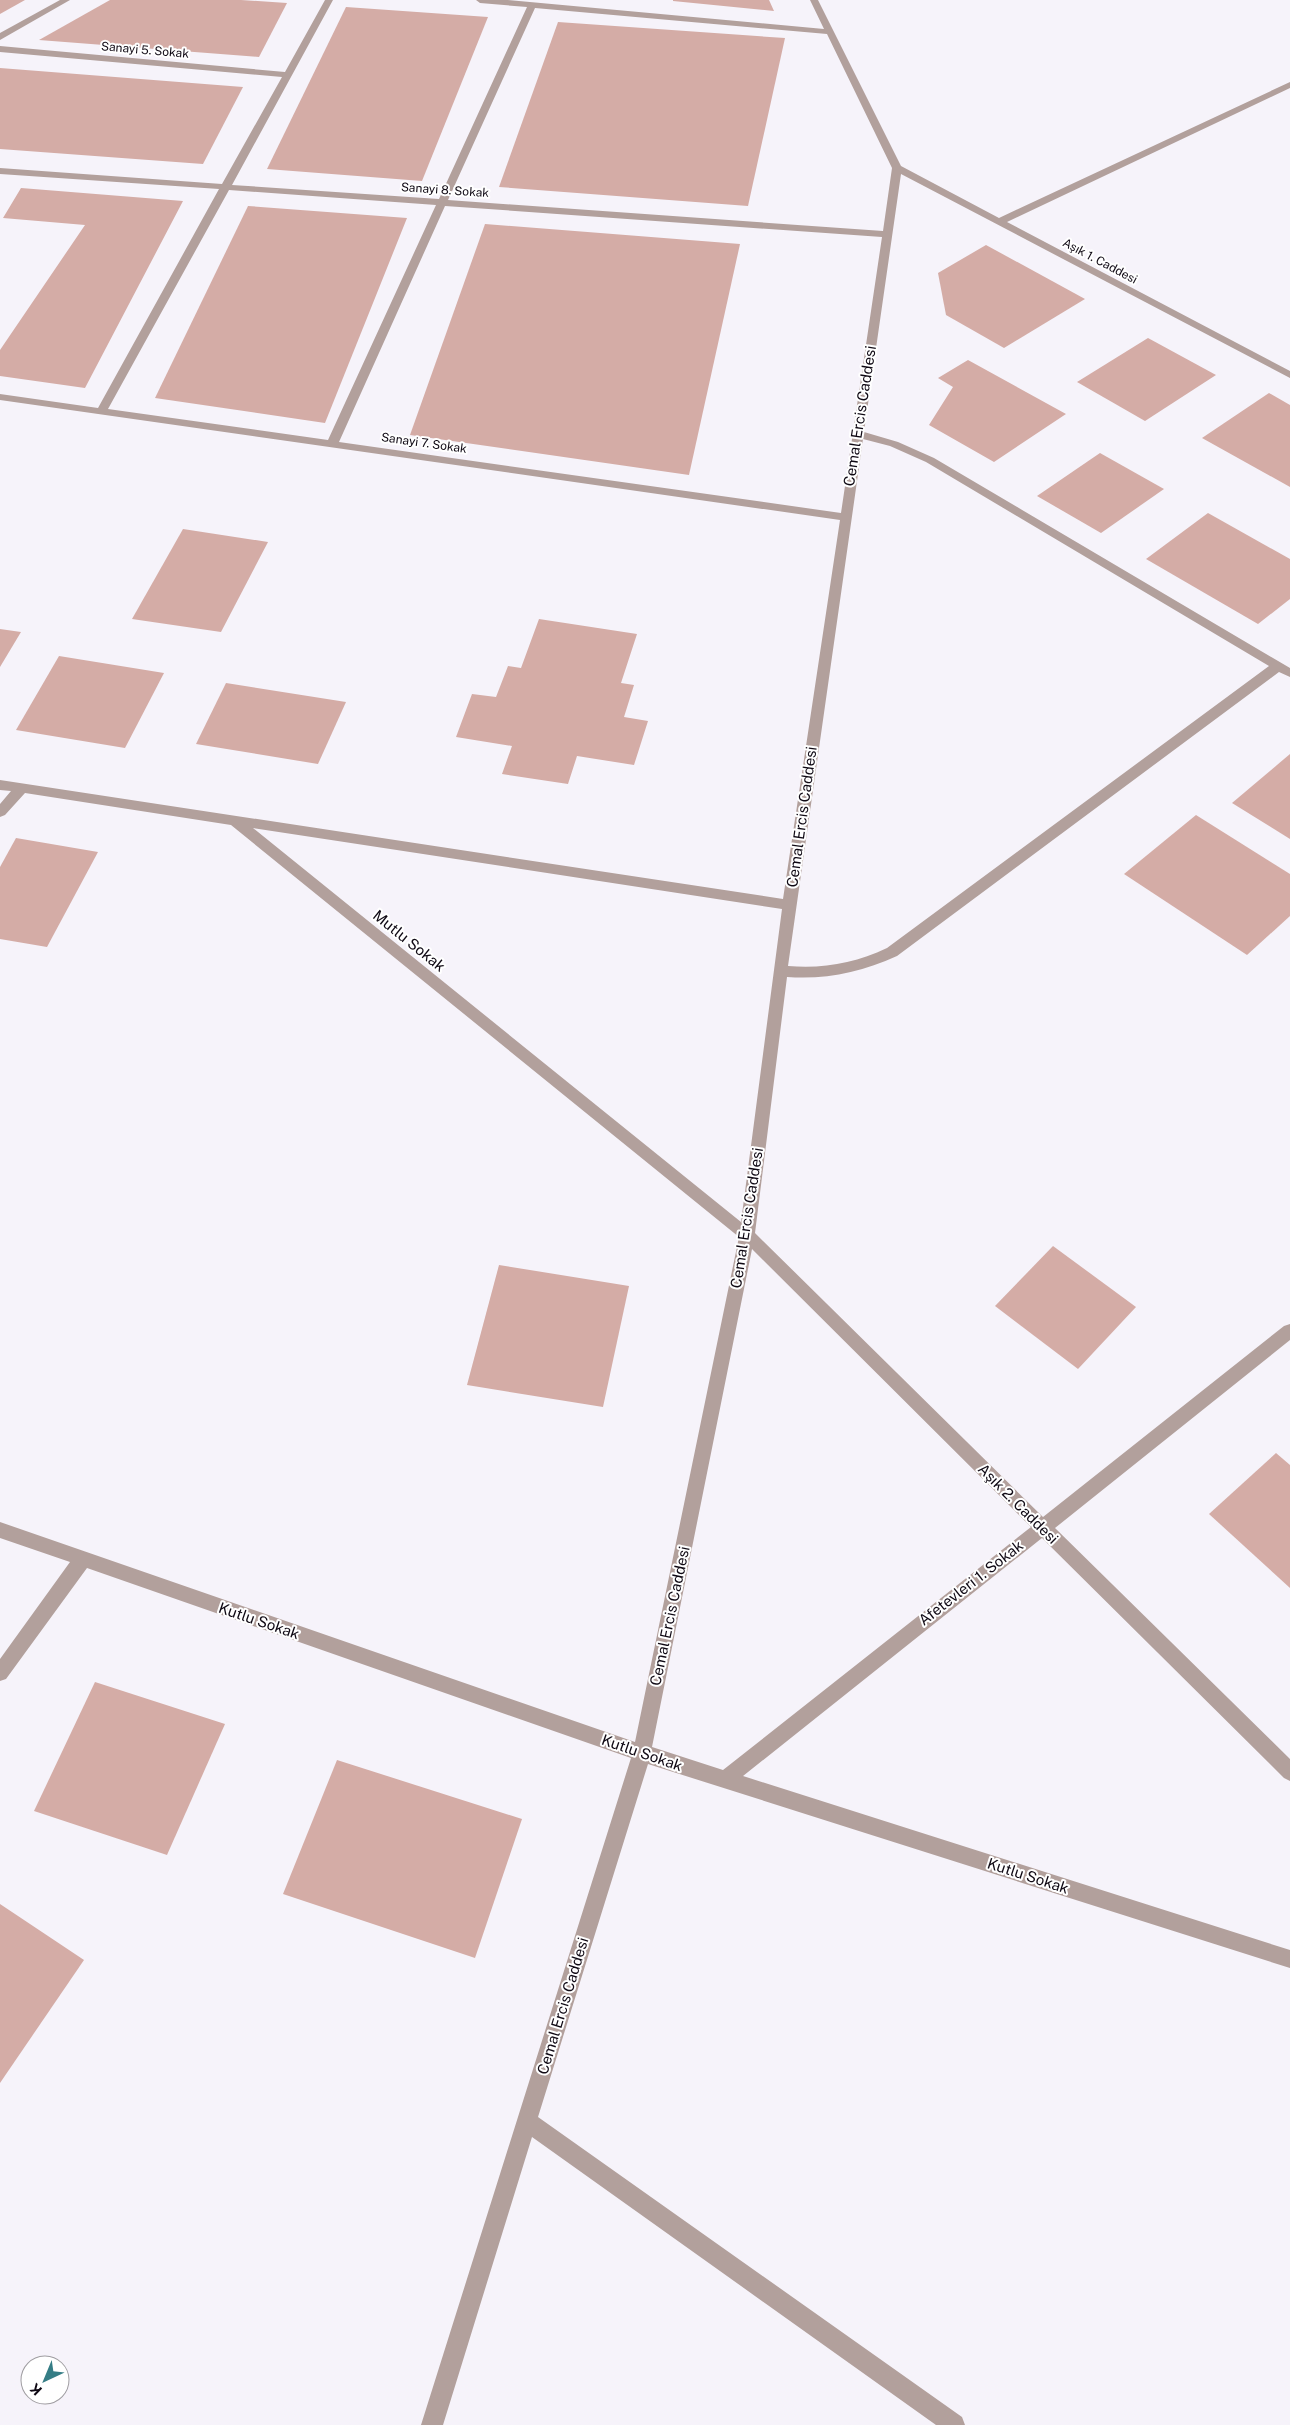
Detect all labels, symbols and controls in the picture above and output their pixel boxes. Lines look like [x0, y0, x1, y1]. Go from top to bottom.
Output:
street label: Sanayi 5. Sokak [100, 39, 190, 61]
street label: Sanayi 8. Sokak [400, 180, 490, 200]
street label: Aşık 1. Caddesi [1060, 235, 1140, 287]
street label: Cemal Ercis Caddesi [840, 344, 879, 487]
street label: Sanayi 7. Sokak [380, 430, 468, 456]
street label: Cemal Ercis Caddesi [783, 745, 820, 889]
street label: Mutlu Sokak [370, 906, 449, 975]
street label: Cemal Ercis Caddesi [727, 1146, 766, 1289]
street label: Aşık 2. Caddesi [975, 1460, 1062, 1547]
street label: Afetevleri 1. Sokak [915, 1537, 1026, 1629]
street label: Cemal Ercis Caddesi [646, 1545, 693, 1687]
street label: Kutlu Sokak [216, 1599, 302, 1642]
street label: Kutlu Sokak [599, 1731, 685, 1774]
street label: Kutlu Sokak [985, 1854, 1071, 1897]
street label: Cemal Ercis Caddesi [534, 1935, 591, 2076]
north arrow [20, 2355, 70, 2405]
text: K [27, 2380, 45, 2399]

